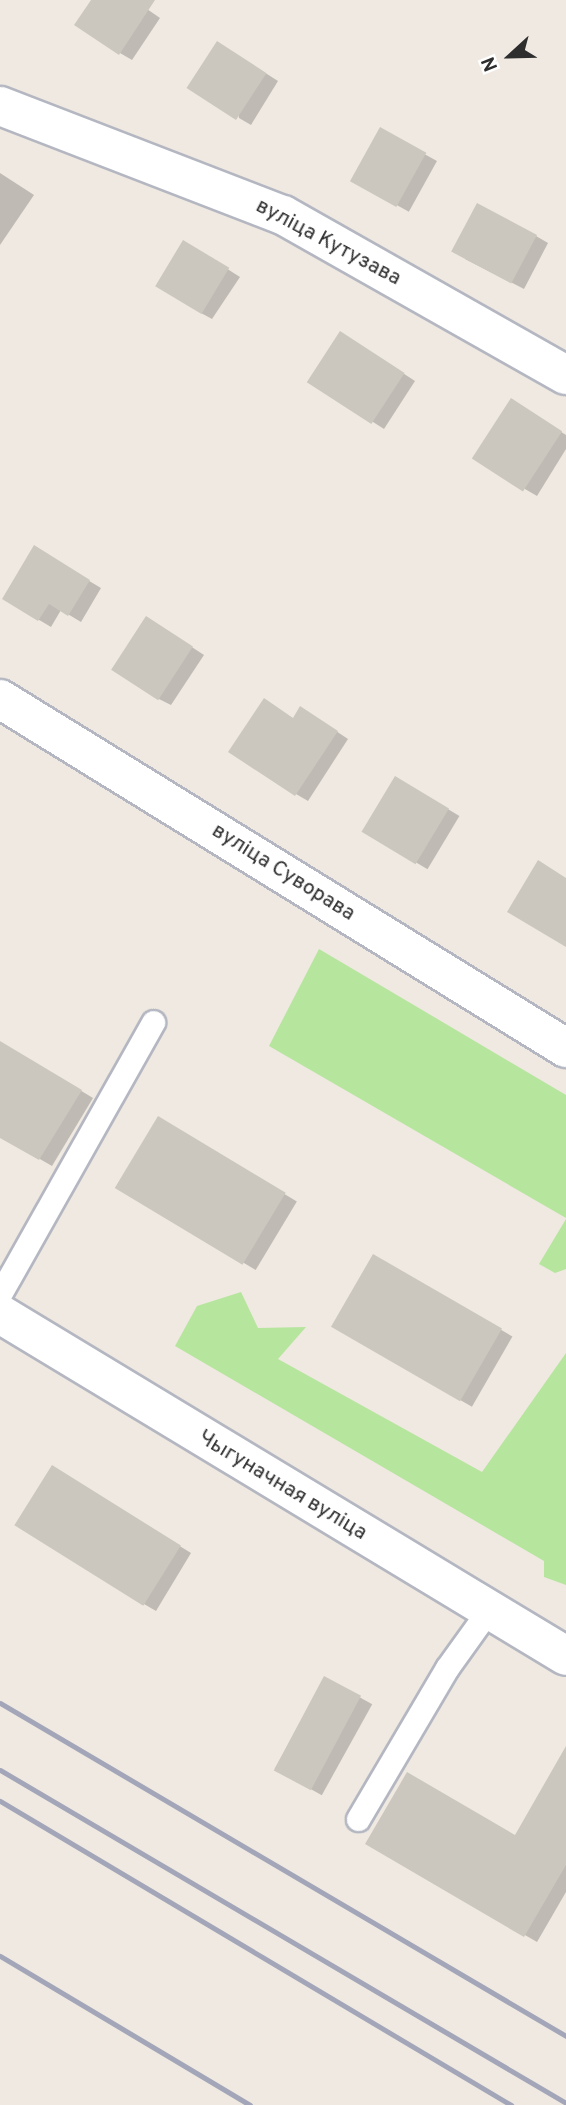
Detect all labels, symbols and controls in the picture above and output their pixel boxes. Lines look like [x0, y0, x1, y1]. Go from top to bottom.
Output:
north arrow [475, 21, 545, 91]
text: N [477, 53, 504, 75]
street label: вуліца Кутузава [251, 194, 405, 292]
street label: вуліца Суворава [207, 819, 359, 927]
street label: Чыгуначная вуліца [193, 1426, 371, 1546]

